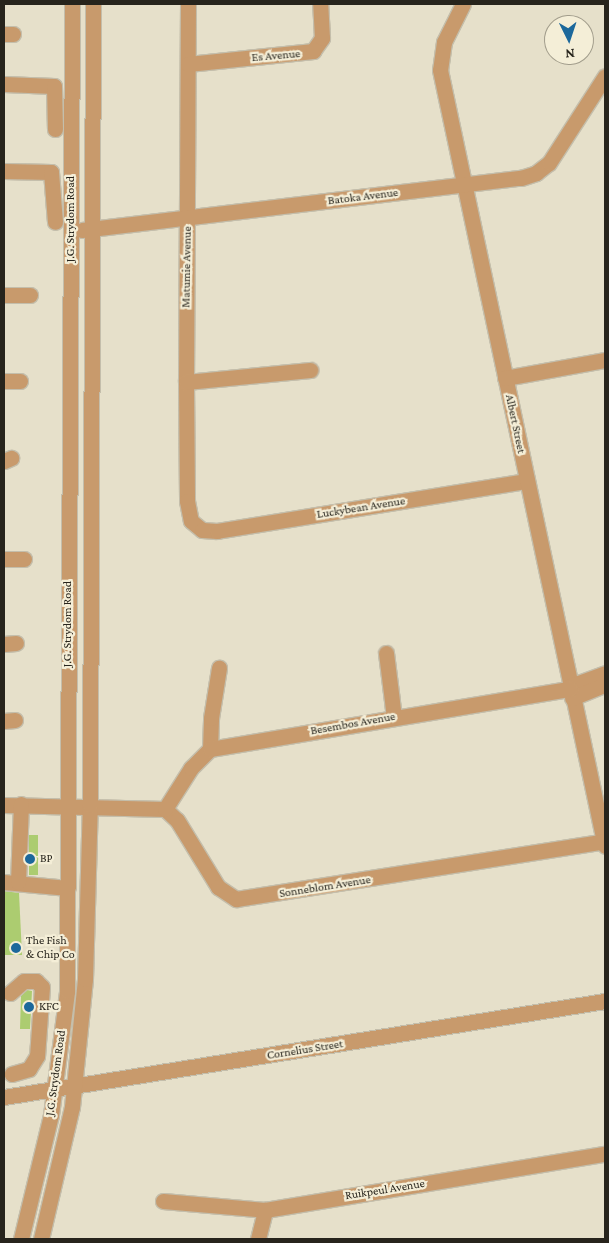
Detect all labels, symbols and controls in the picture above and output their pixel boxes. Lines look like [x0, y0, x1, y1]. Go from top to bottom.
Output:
north arrow [544, 15, 594, 65]
text: N [565, 46, 575, 62]
street label: Es Avenue [251, 47, 301, 65]
street label: J.G. Strydom Road [64, 176, 78, 262]
street label: Batoka Avenue [327, 186, 399, 208]
street label: Matumie Avenue [179, 226, 195, 308]
street label: Albert Street [502, 393, 528, 455]
street label: Luckybean Avenue [316, 494, 406, 522]
street label: J.G. Strydom Road [61, 581, 75, 667]
street label: Besembos Avenue [309, 709, 397, 739]
place label: BP [40, 852, 53, 866]
marker: BP [24, 853, 36, 865]
street label: Sonneblom Avenue [278, 873, 372, 901]
place label: The Fish & Chip Co [26, 934, 75, 962]
marker: The Fish & Chip Co [10, 942, 22, 954]
place label: KFC [39, 1000, 59, 1014]
marker: KFC [23, 1001, 35, 1013]
street label: J.G. Strydom Road [43, 1029, 69, 1117]
street label: Cornelius Street [266, 1037, 344, 1063]
street label: Ruikpeul Avenue [344, 1177, 426, 1203]

